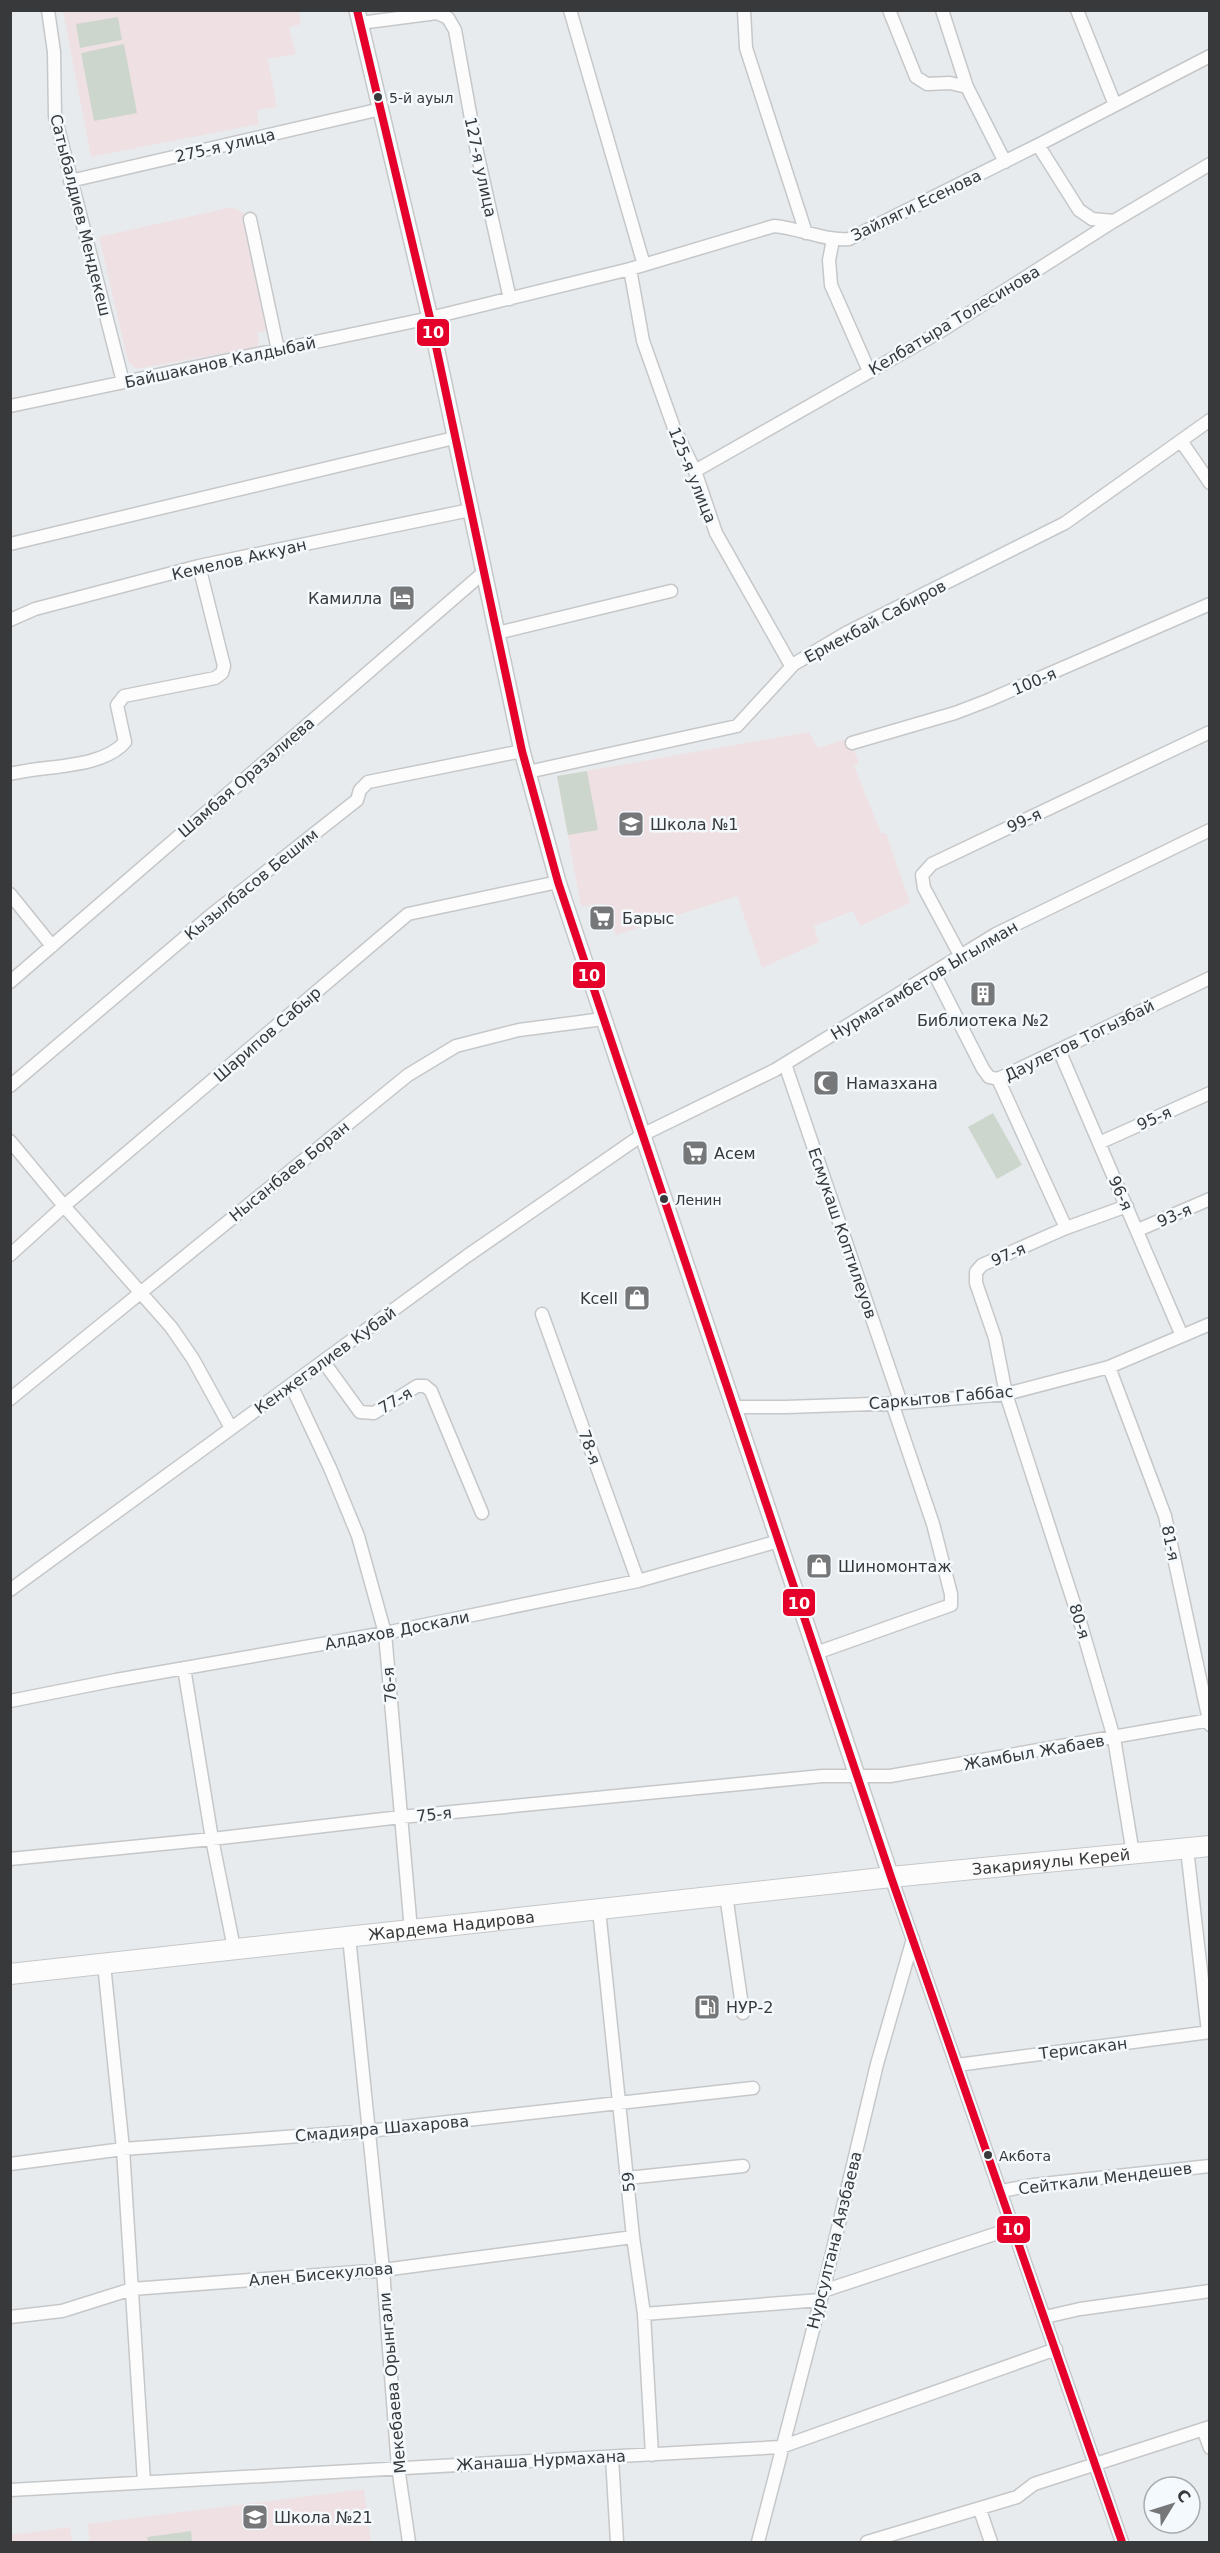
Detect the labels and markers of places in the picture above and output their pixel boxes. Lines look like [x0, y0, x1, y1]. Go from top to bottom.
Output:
place label: 5-й ауыл [389, 90, 453, 106]
marker: 5-й ауыл [372, 91, 384, 103]
hotel icon: Камилла [387, 583, 417, 613]
place label: Камилла [308, 589, 382, 608]
school or university icon: Школа №1 [616, 809, 646, 839]
place label: Школа №1 [650, 815, 739, 834]
supermarket icon: Барыс [587, 903, 617, 933]
place label: Барыс [622, 909, 674, 928]
building icon: Библиотека №2 [968, 979, 998, 1009]
place label: Библиотека №2 [917, 1011, 1049, 1030]
mosque icon: Намазхана [811, 1068, 841, 1098]
place label: Намазхана [846, 1074, 938, 1093]
supermarket icon: Асем [680, 1138, 710, 1168]
place label: Асем [714, 1144, 756, 1163]
place label: Ленин [675, 1192, 722, 1208]
marker: Ленин [658, 1193, 670, 1205]
shop icon: Kcell [622, 1283, 652, 1313]
place label: Kcell [580, 1289, 618, 1308]
shop icon: Шиномонтаж [804, 1551, 834, 1581]
place label: Шиномонтаж [838, 1557, 952, 1576]
fuel station icon: НУР-2 [692, 1992, 722, 2022]
place label: НУР-2 [726, 1998, 773, 2017]
place label: Акбота [999, 2148, 1051, 2164]
marker: Акбота [982, 2149, 994, 2161]
school or university icon: Школа №21 [240, 2502, 270, 2532]
place label: Школа №21 [274, 2508, 373, 2527]

